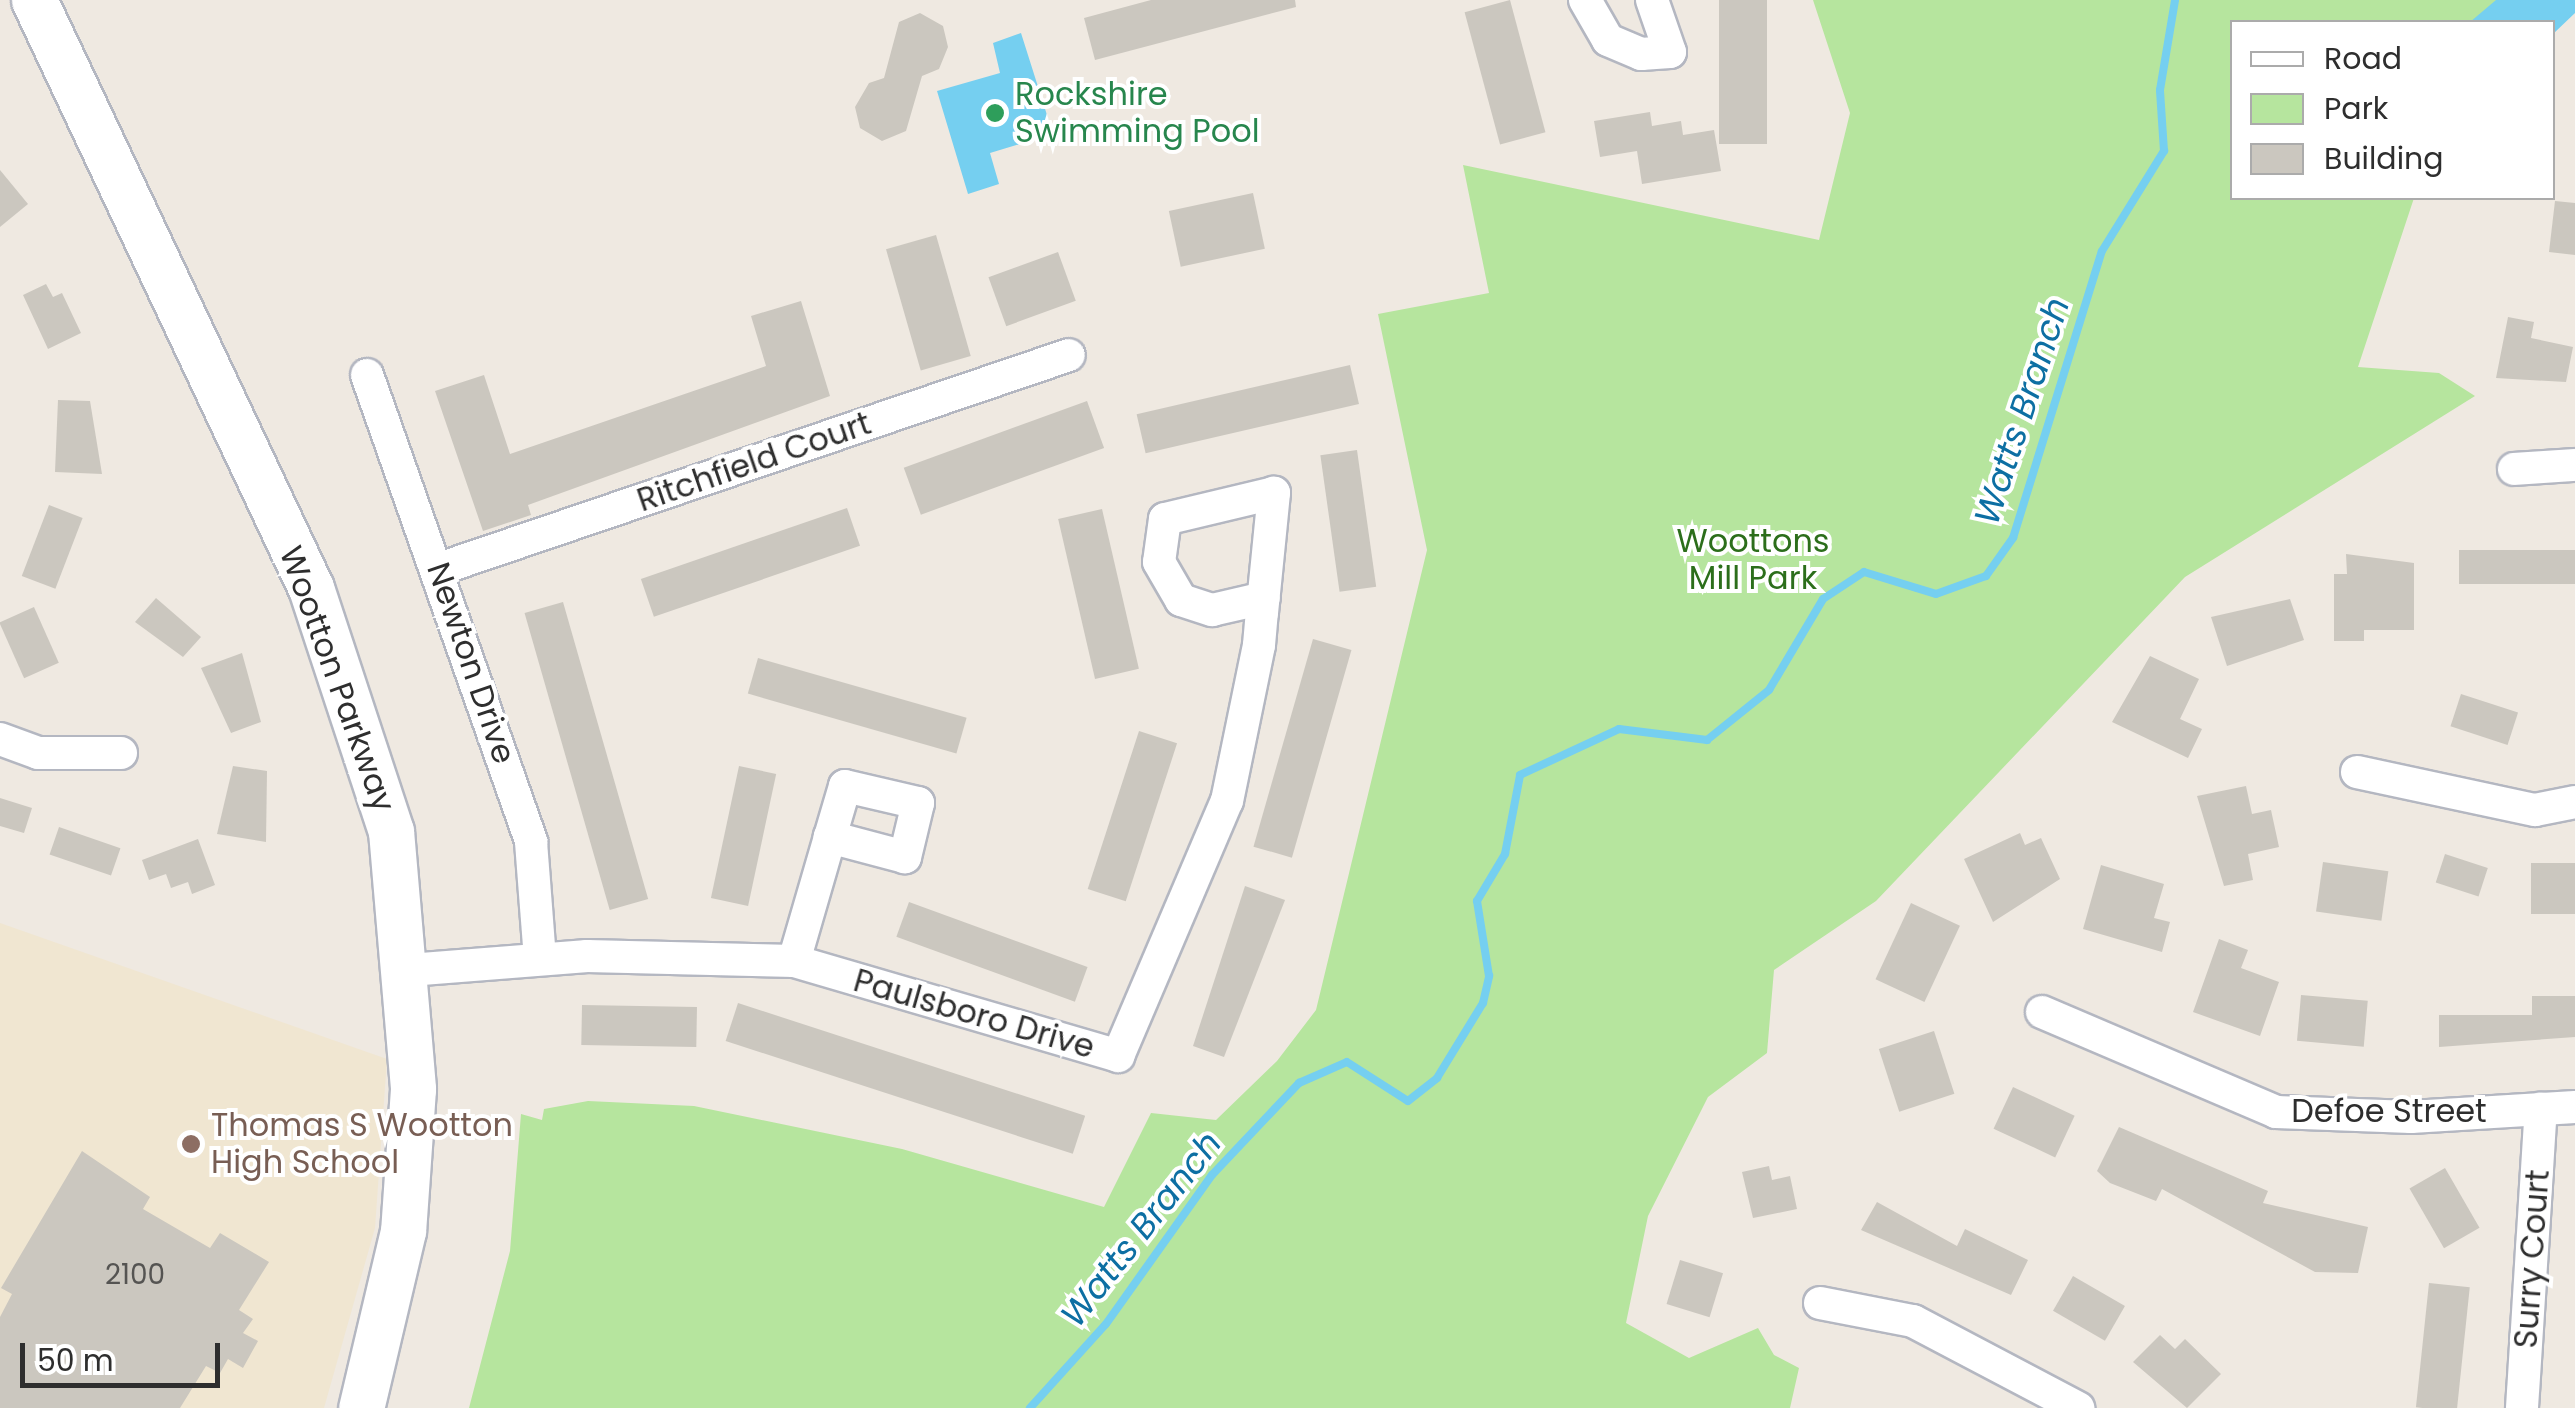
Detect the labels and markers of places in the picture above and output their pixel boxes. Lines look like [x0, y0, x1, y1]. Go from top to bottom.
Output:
place label: Rockshire Swimming Pool [1015, 76, 1260, 151]
marker: Rockshire Swimming Pool [984, 102, 1006, 124]
place label: Thomas S Wootton High School [211, 1107, 513, 1182]
marker: Thomas S Wootton High School [180, 1133, 202, 1155]

